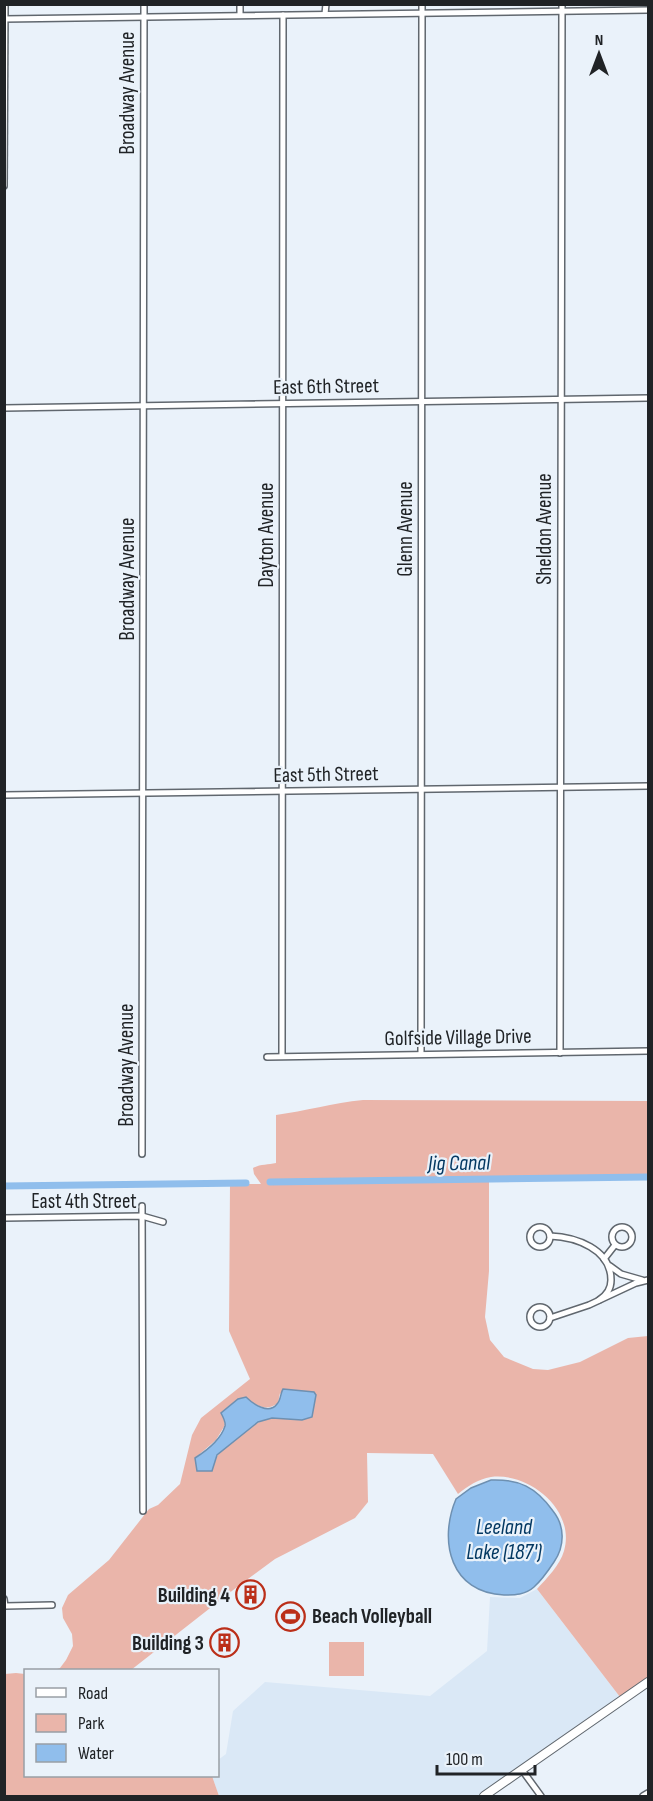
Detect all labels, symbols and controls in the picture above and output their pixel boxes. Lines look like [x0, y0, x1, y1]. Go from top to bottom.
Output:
north arrow [569, 24, 629, 84]
text: N [595, 31, 603, 50]
street label: Broadway Avenue [115, 32, 140, 154]
street label: East 6th Street [273, 373, 379, 400]
street label: Sheldon Avenue [532, 473, 557, 585]
street label: Glenn Avenue [393, 481, 418, 577]
street label: Dayton Avenue [254, 482, 279, 588]
street label: Broadway Avenue [115, 518, 140, 640]
street label: East 5th Street [273, 761, 379, 788]
street label: Broadway Avenue [114, 1004, 139, 1126]
street label: Golfside Village Drive [384, 1024, 532, 1051]
water label: Jig Canal [426, 1149, 491, 1178]
street label: East 4th Street [31, 1189, 137, 1214]
water label: Leeland Lake (187') [466, 1514, 542, 1566]
building icon: Building 4 [235, 1579, 267, 1611]
place label: Building 4 [158, 1583, 230, 1608]
sports icon: Beach Volleyball [275, 1600, 307, 1632]
place label: Beach Volleyball [312, 1604, 432, 1629]
building icon: Building 3 [209, 1627, 241, 1659]
place label: Building 3 [132, 1631, 204, 1656]
legend [24, 1669, 219, 1777]
text: Road [78, 1683, 108, 1704]
text: Park [78, 1713, 104, 1734]
scale bar [437, 1738, 534, 1776]
text: Water [78, 1743, 114, 1764]
text: 100 m [446, 1749, 483, 1770]

